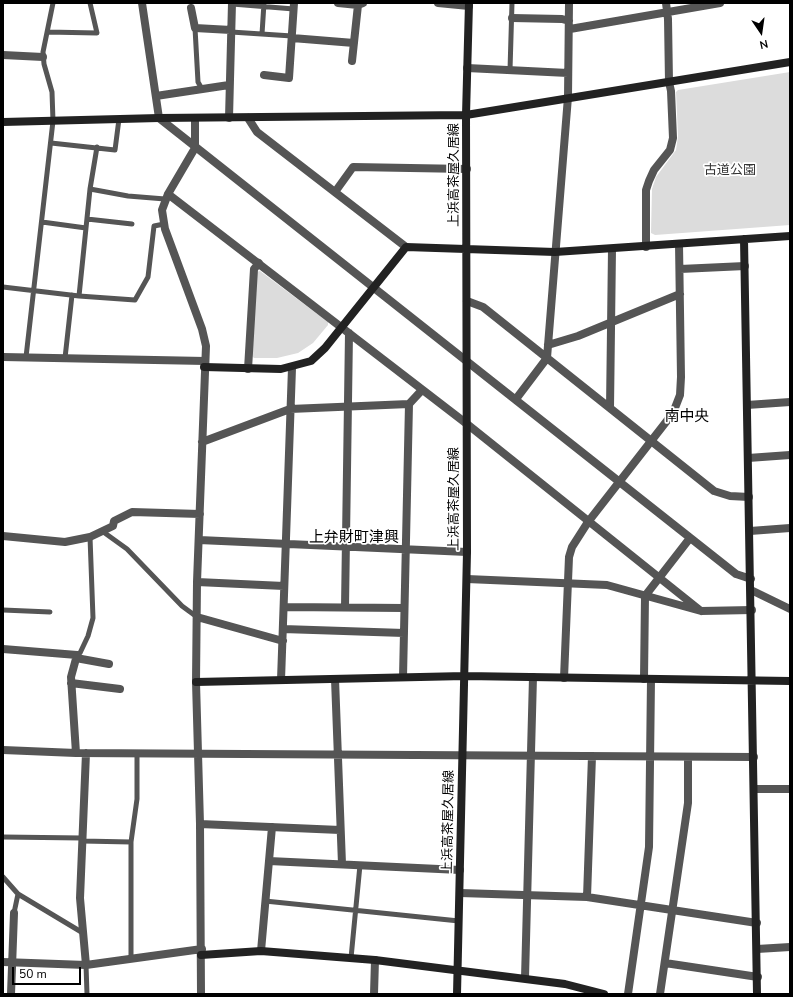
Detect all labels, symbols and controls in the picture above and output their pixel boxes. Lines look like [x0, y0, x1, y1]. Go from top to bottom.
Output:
north arrow [741, 12, 781, 52]
text: N [758, 36, 770, 52]
street label: 上浜高茶屋久居線 [447, 123, 463, 227]
park label: 古道公園 [704, 163, 756, 179]
district label: 南中央 [665, 408, 709, 426]
street label: 上浜高茶屋久居線 [447, 447, 463, 551]
district label: 上弁財町津興 [309, 529, 399, 547]
street label: 上浜高茶屋久居線 [440, 770, 458, 874]
scale bar [14, 959, 83, 985]
text: 50 m [19, 966, 47, 982]

